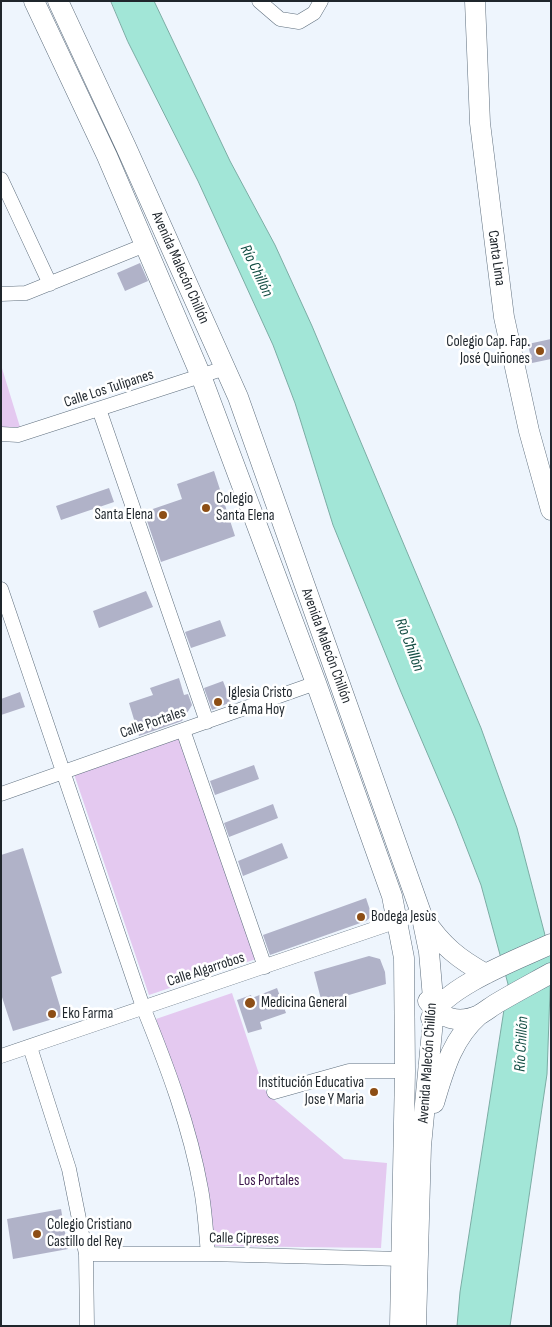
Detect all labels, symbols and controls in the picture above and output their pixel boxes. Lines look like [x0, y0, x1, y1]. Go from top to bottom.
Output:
street label: Avenida Malecón Chillón [147, 209, 213, 327]
street label: Canta Lima [483, 229, 509, 287]
water label: Río Chillón [235, 242, 277, 300]
place label: Colegio Cap. Fap. José Quiñones [446, 333, 530, 368]
marker: Colegio Cap. Fap. José Quiñones [534, 345, 546, 357]
street label: Calle Los Tulipanes [62, 366, 156, 412]
place label: Colegio Santa Elena [216, 490, 275, 525]
marker: Colegio Santa Elena [200, 502, 212, 514]
place label: Santa Elena [94, 506, 153, 524]
marker: Santa Elena [157, 509, 169, 521]
street label: Avenida Malecón Chillón [297, 586, 355, 706]
water label: Río Chillón [390, 616, 428, 674]
place label: Iglesia Cristo te Ama Hoy [228, 684, 293, 719]
marker: Iglesia Cristo te Ama Hoy [212, 696, 224, 708]
street label: Calle Portales [118, 703, 188, 743]
place label: Bodega Jesùs [371, 908, 436, 926]
marker: Bodega Jesùs [355, 911, 367, 923]
street label: Calle Algarrobos [165, 949, 247, 991]
place label: Medicina General [261, 994, 347, 1012]
marker: Medicina General [243, 996, 257, 1010]
street label: Avenida Malecón Chillón [415, 1002, 441, 1124]
place label: Eko Farma [62, 1005, 113, 1023]
marker: Eko Farma [46, 1008, 58, 1020]
water label: Río Chillón [511, 1016, 533, 1072]
place label: Institución Educativa Jose Y Maria [258, 1074, 364, 1109]
marker: Institución Educativa Jose Y Maria [368, 1086, 380, 1098]
park label: Los Portales [239, 1172, 299, 1190]
place label: Colegio Cristiano Castillo del Rey [47, 1216, 132, 1251]
marker: Colegio Cristiano Castillo del Rey [31, 1228, 43, 1240]
street label: Calle Cipreses [209, 1229, 279, 1249]

